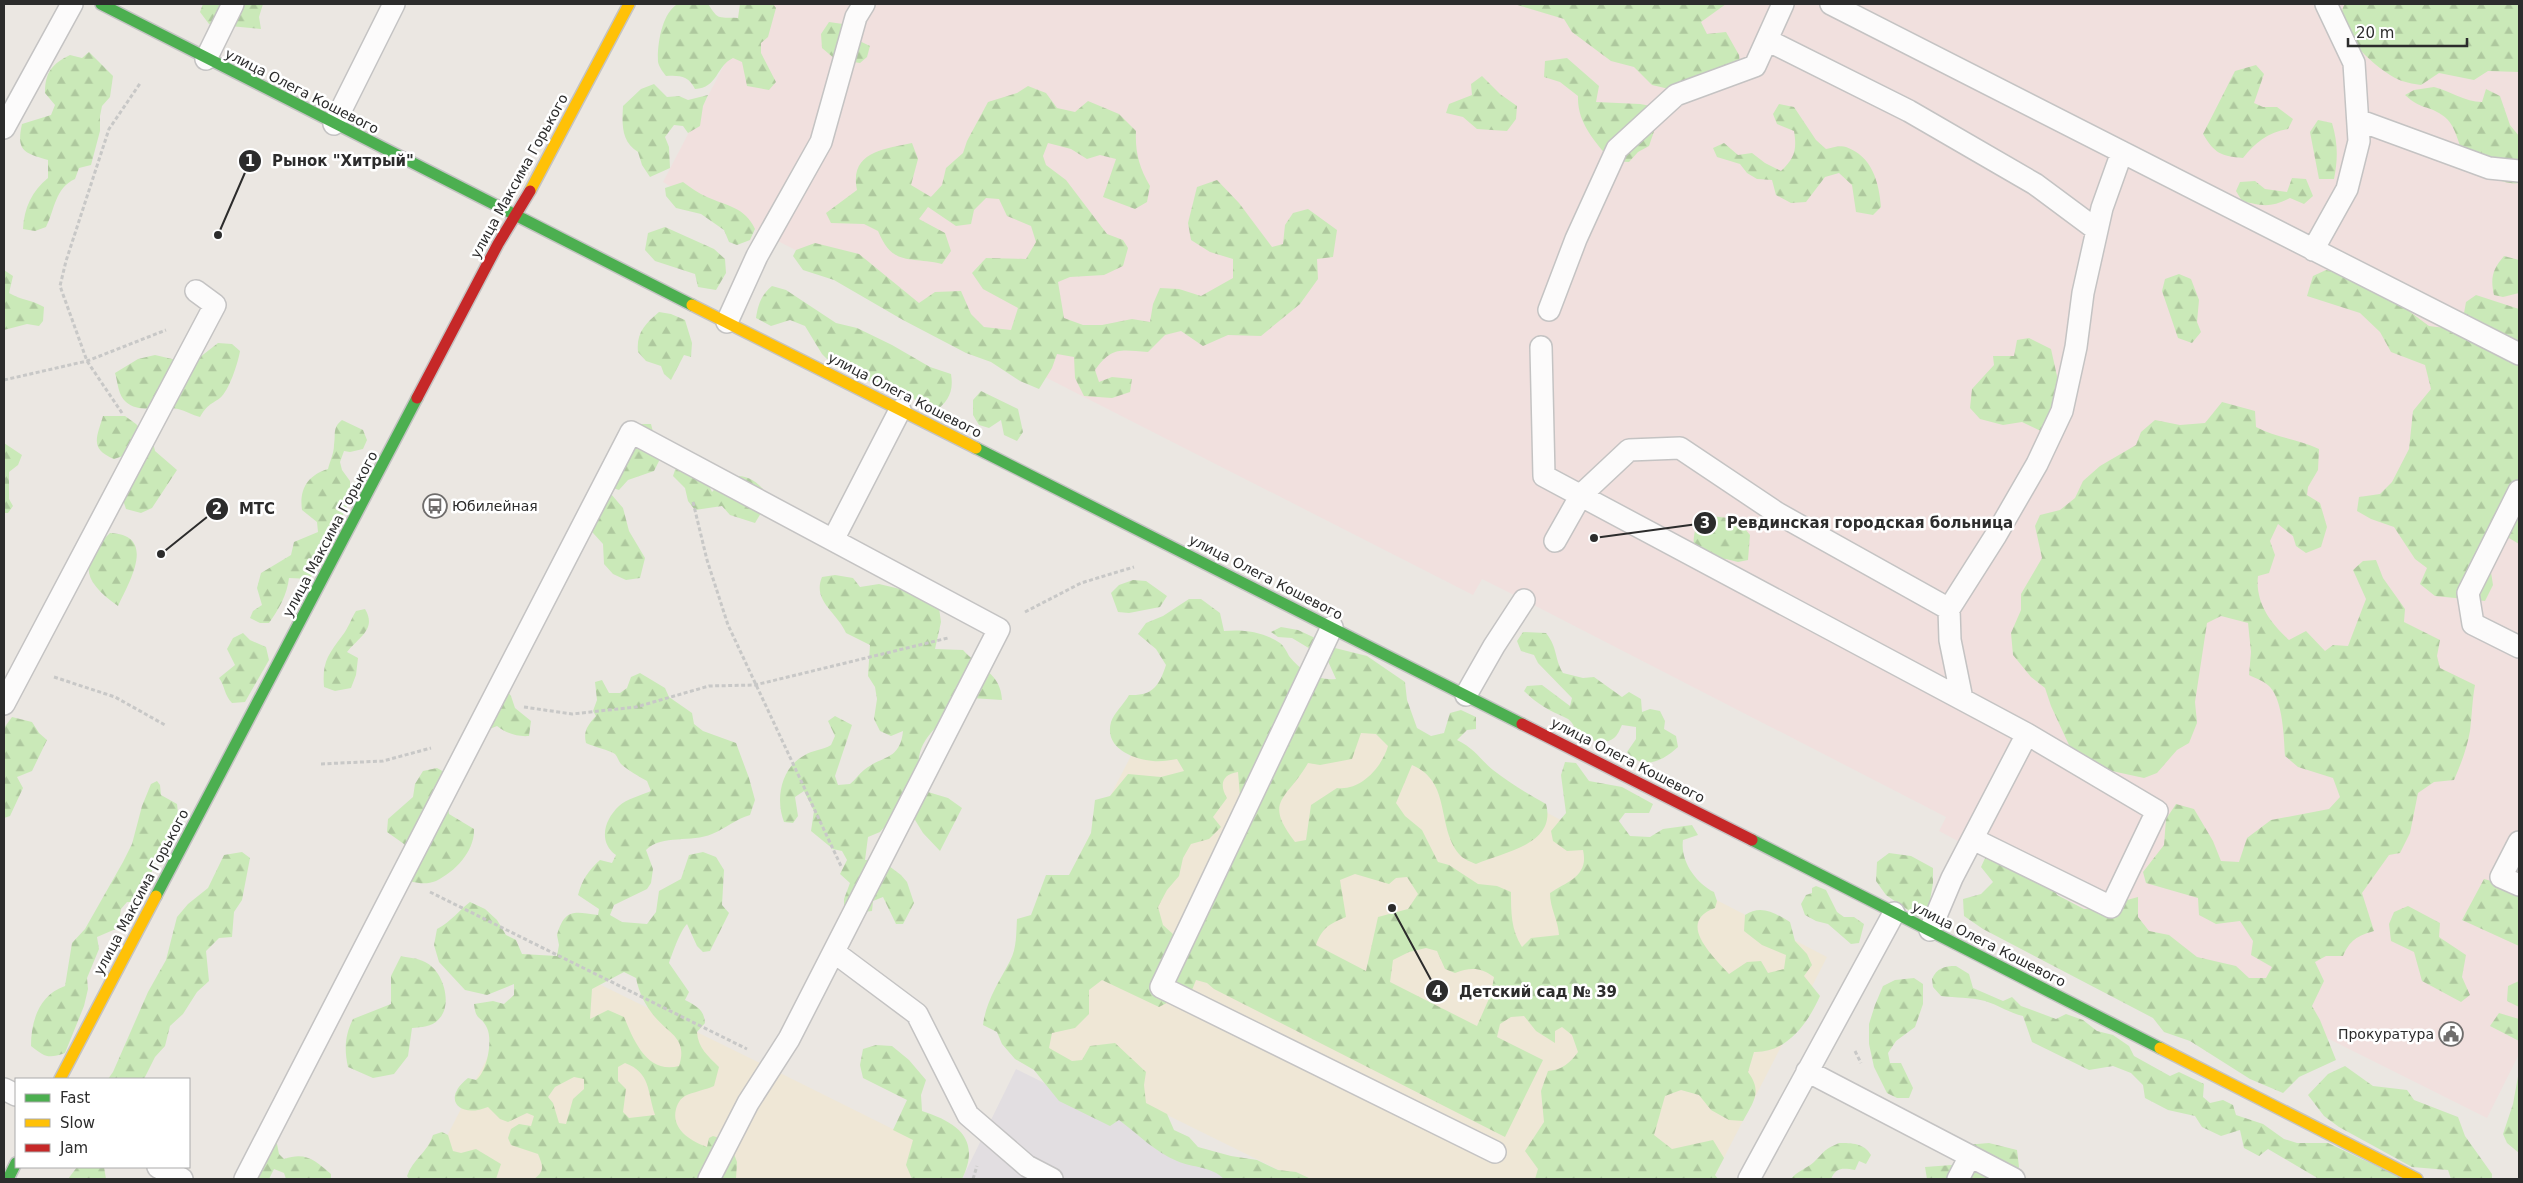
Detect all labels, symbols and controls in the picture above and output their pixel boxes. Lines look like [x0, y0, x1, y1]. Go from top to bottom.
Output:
scale bar [2348, 15, 2467, 47]
text: 20 m [2356, 24, 2394, 42]
street label: улица Олега Кошевого [222, 45, 382, 137]
street label: улица Максима Горького [467, 91, 571, 261]
callout: Рынок "Хитрый" [237, 146, 424, 176]
text: 1 [245, 152, 255, 170]
text: Рынок "Хитрый" [272, 152, 414, 170]
street label: улица Олега Кошевого [825, 349, 985, 441]
street label: улица Максима Горького [279, 448, 381, 620]
bus stop icon: Юбилейная [422, 493, 448, 519]
callout: МТС [204, 494, 285, 524]
place label: Юбилейная [452, 498, 538, 514]
text: 2 [212, 500, 222, 518]
text: МТС [239, 500, 275, 518]
callout: Ревдинская городская больница [1692, 508, 2023, 538]
text: 3 [1700, 514, 1710, 532]
text: Ревдинская городская больница [1727, 514, 2013, 532]
street label: улица Олега Кошевого [1186, 531, 1346, 623]
street label: улица Олега Кошевого [1548, 714, 1708, 806]
street label: улица Максима Горького [90, 806, 192, 978]
street label: улица Олега Кошевого [1909, 898, 2069, 990]
callout: Детский сад № 39 [1424, 976, 1628, 1006]
text: 4 [1432, 983, 1442, 1001]
text: Детский сад № 39 [1459, 983, 1617, 1001]
public building icon: Прокуратура [2438, 1021, 2464, 1047]
place label: Прокуратура [2338, 1026, 2434, 1042]
legend [15, 1078, 190, 1168]
text: Fast [60, 1089, 90, 1107]
text: Slow [60, 1114, 95, 1132]
text: Jam [59, 1139, 88, 1157]

